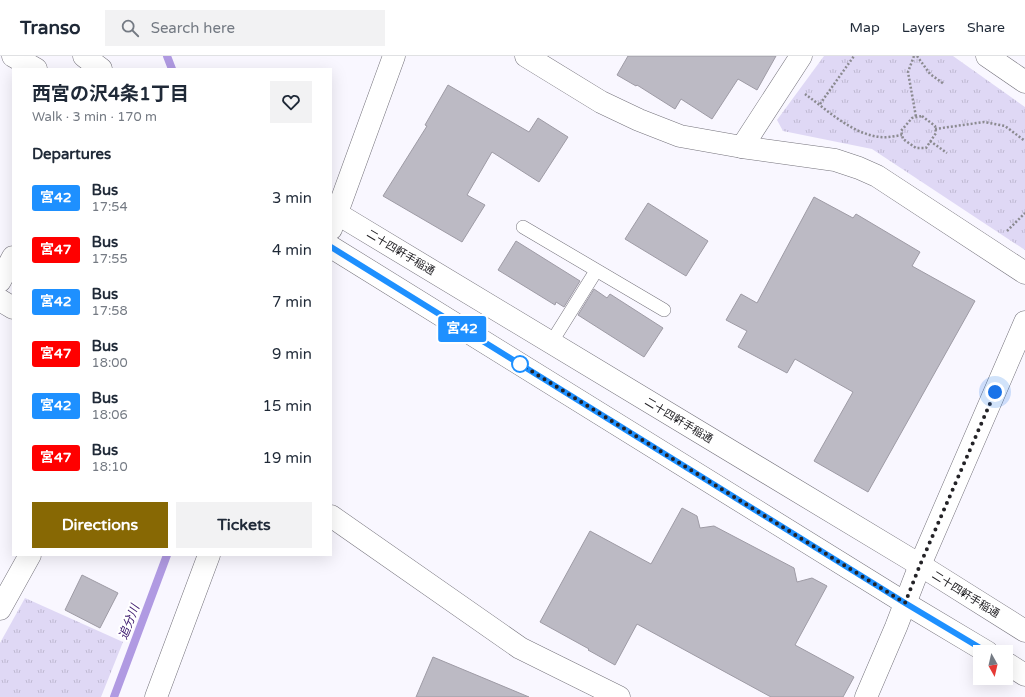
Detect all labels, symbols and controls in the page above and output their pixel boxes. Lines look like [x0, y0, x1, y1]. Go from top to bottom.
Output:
search box [105, 10, 385, 46]
text: Transo [20, 17, 81, 39]
icon: search [119, 17, 141, 39]
text: Search here [151, 19, 235, 37]
text: Map [850, 19, 880, 36]
text: Layers [902, 19, 945, 36]
text: Share [967, 19, 1005, 36]
button: heart [270, 81, 312, 123]
text: 西宮の沢4条1丁目 [32, 83, 189, 105]
text: Walk · 3 min · 170 m [32, 109, 157, 125]
text: Departures [32, 145, 111, 163]
text: Bus [92, 181, 118, 199]
text: 宮42 [40, 189, 72, 206]
text: 3 min [272, 189, 312, 207]
text: 17:54 [92, 199, 128, 215]
street label: 二十四軒手稲通 [364, 227, 437, 278]
text: Bus [92, 233, 118, 251]
text: 宮47 [40, 241, 72, 258]
text: 4 min [272, 241, 312, 259]
text: 17:55 [92, 251, 128, 267]
text: Bus [92, 285, 118, 303]
text: 宮42 [40, 293, 72, 310]
text: 7 min [272, 293, 312, 311]
text: 17:58 [92, 303, 128, 319]
line badge: 宮42 [439, 316, 485, 342]
text: 宮42 [446, 320, 478, 337]
text: Bus [92, 337, 118, 355]
text: 宮47 [40, 345, 72, 362]
text: 9 min [272, 345, 312, 363]
text: 18:00 [92, 355, 128, 371]
unlabelled marker [511, 355, 529, 373]
your location [985, 382, 1005, 402]
text: Bus [92, 389, 118, 407]
street label: 二十四軒手稲通 [642, 395, 715, 446]
text: 宮42 [40, 397, 72, 414]
text: 15 min [263, 397, 312, 415]
text: 18:06 [92, 407, 128, 423]
text: Bus [92, 441, 118, 459]
text: 宮47 [40, 449, 72, 466]
text: 19 min [263, 449, 312, 467]
text: 18:10 [92, 459, 128, 475]
button: Directions [32, 502, 168, 548]
button: Tickets [176, 502, 312, 548]
street label: 二十四軒手稲通 [930, 569, 1002, 620]
water label: 追分川 [116, 601, 143, 641]
north arrow [973, 645, 1013, 685]
map controls [973, 645, 1013, 685]

